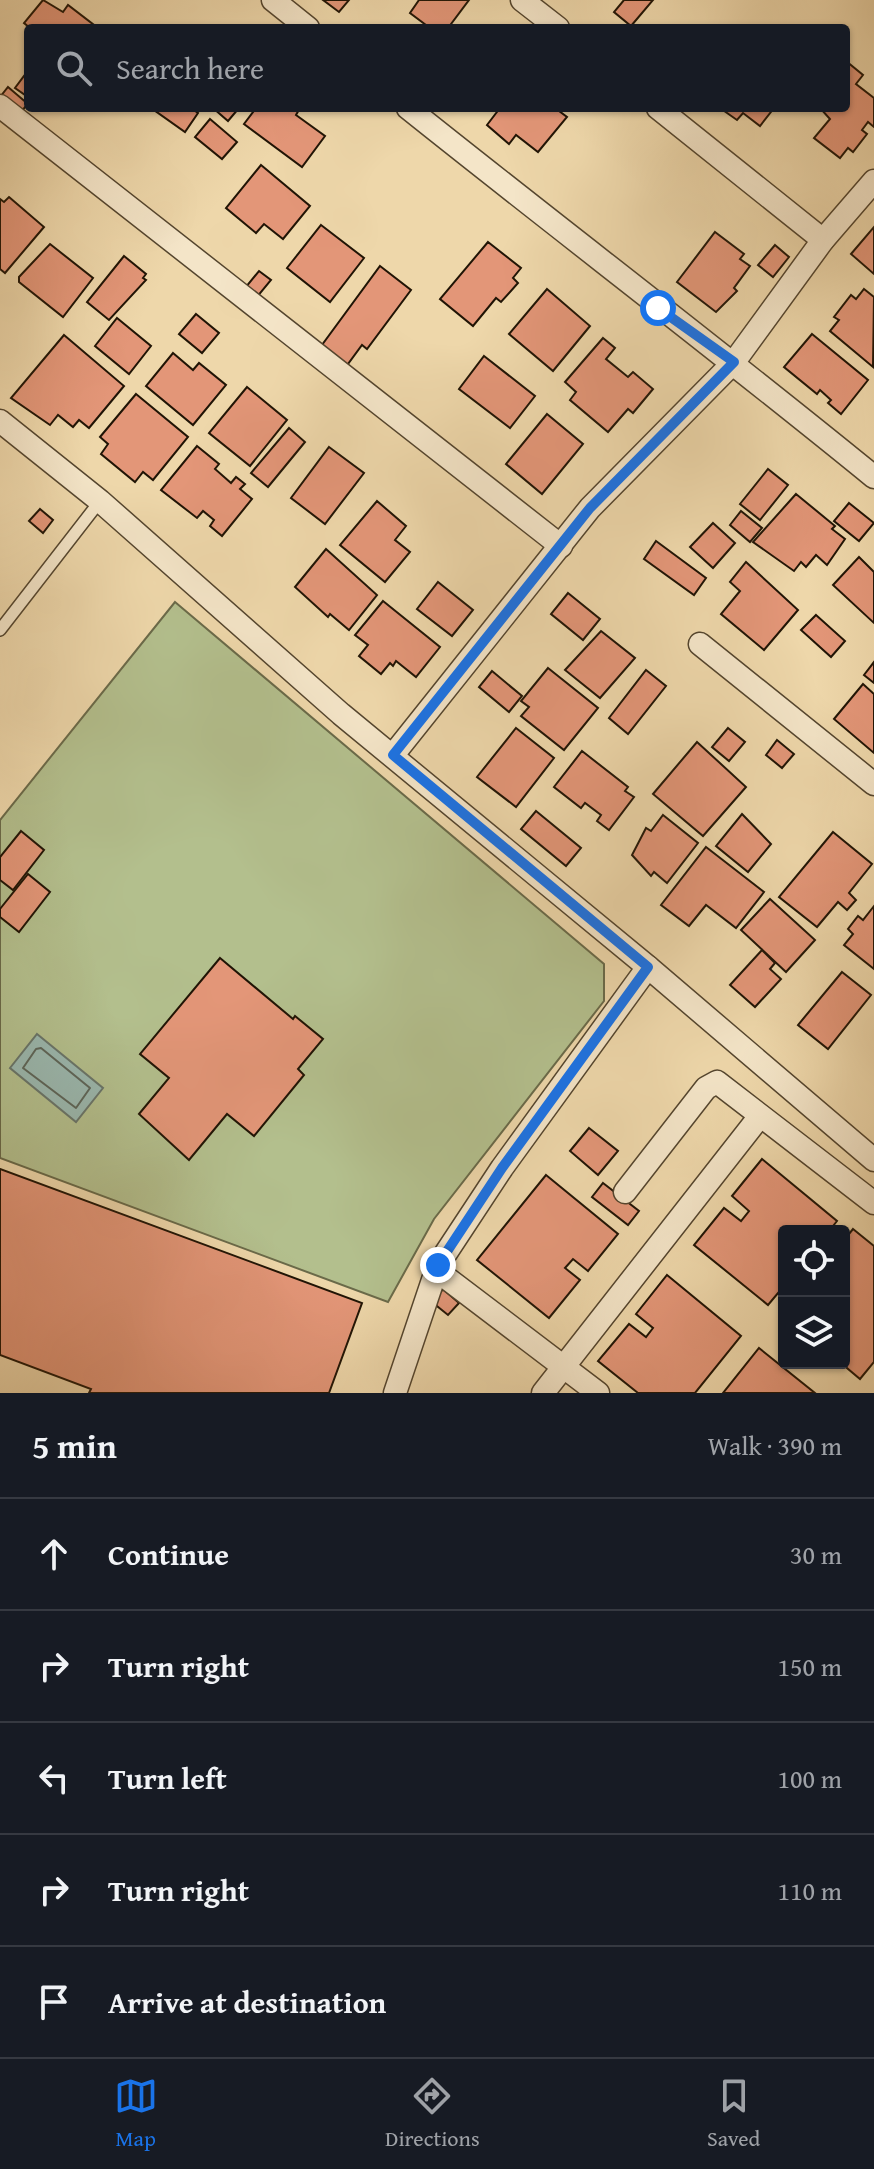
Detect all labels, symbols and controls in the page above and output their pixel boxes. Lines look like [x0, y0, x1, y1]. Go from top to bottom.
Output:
search box [24, 24, 850, 112]
icon: search [52, 46, 96, 90]
text: Search here [116, 46, 264, 90]
route start [640, 290, 676, 326]
map controls [778, 1225, 850, 1369]
button: locate [778, 1225, 850, 1297]
route end [420, 1247, 456, 1283]
button: layers [778, 1297, 850, 1369]
text: 5 min [32, 1421, 117, 1470]
text: Walk · 390 m [708, 1426, 842, 1465]
icon: ahead [32, 1532, 76, 1576]
text: Continue [108, 1532, 229, 1576]
text: 30 m [790, 1535, 842, 1574]
icon: right [32, 1644, 76, 1688]
text: Turn right [108, 1644, 249, 1688]
text: 150 m [777, 1647, 842, 1686]
icon: left [32, 1756, 76, 1800]
text: Turn left [108, 1756, 227, 1800]
text: 100 m [777, 1759, 842, 1798]
icon: right [32, 1868, 76, 1912]
text: Turn right [108, 1868, 249, 1912]
text: 110 m [777, 1871, 842, 1910]
icon: arrive [32, 1980, 76, 2024]
text: Arrive at destination [108, 1980, 386, 2024]
tab: Map [114, 2074, 158, 2154]
tab: Directions [385, 2074, 480, 2154]
tab: Saved [707, 2074, 760, 2154]

